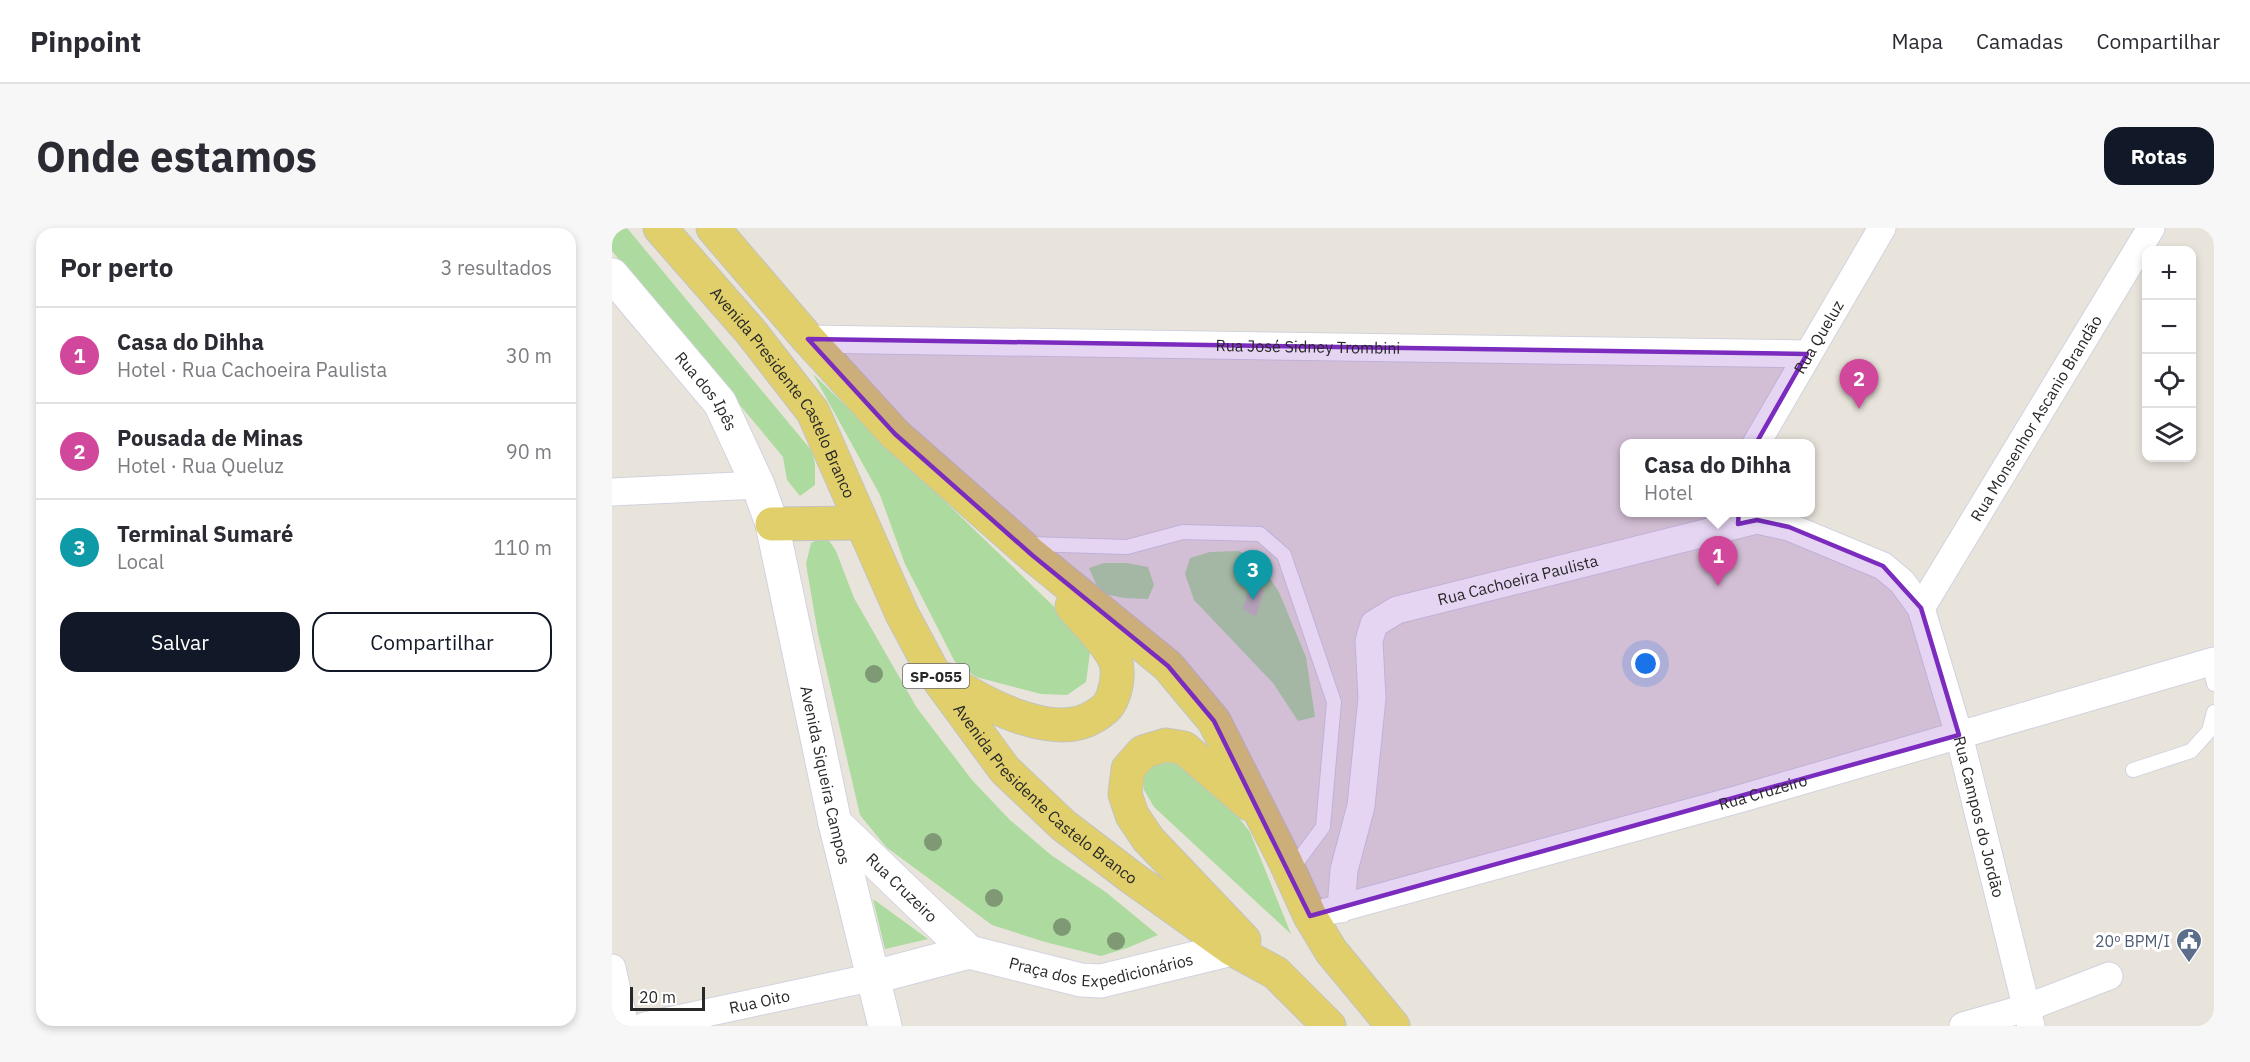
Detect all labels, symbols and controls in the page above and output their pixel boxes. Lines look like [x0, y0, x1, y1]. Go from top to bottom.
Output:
text: Pinpoint [30, 23, 141, 60]
text: Mapa [1891, 27, 1943, 55]
text: Camadas [1976, 27, 2063, 55]
text: Compartilhar [2096, 27, 2220, 55]
button: Rotas [2104, 127, 2214, 185]
text: Onde estamos [36, 129, 317, 184]
map controls [2142, 246, 2196, 462]
button: + [2142, 246, 2196, 300]
text: Por perto [60, 250, 173, 284]
text: 3 resultados [440, 254, 552, 281]
street label: Avenida Presidente Castelo Branco [706, 283, 860, 501]
street label: Rua Queluz [1789, 297, 1848, 377]
button: − [2142, 300, 2196, 354]
street label: Rua Monsenhor Ascanio Brandão [1966, 311, 2106, 525]
text: Casa do Dihha [117, 327, 264, 356]
street label: Rua José Sidney Trombini [1215, 335, 1401, 358]
text: 1 [74, 342, 86, 369]
text: 30 m [506, 342, 552, 369]
street label: Rua dos Ipês [671, 347, 741, 434]
button: locate [2142, 354, 2196, 408]
text: Hotel · Rua Cachoeira Paulista [117, 356, 387, 383]
pin: 2 [1840, 360, 1878, 409]
button: layers [2142, 408, 2196, 462]
text: Pousada de Minas [117, 423, 303, 452]
text: 2 [74, 438, 86, 465]
text: 90 m [506, 438, 552, 465]
popup [1620, 439, 1815, 517]
text: Casa do Dihha [1644, 450, 1791, 479]
text: Hotel · Rua Queluz [117, 452, 284, 479]
text: Hotel [1644, 479, 1693, 506]
text: Terminal Sumaré [117, 519, 293, 548]
text: 3 [74, 534, 86, 561]
text: 110 m [494, 534, 552, 561]
pin: 1 [1698, 536, 1738, 586]
text: Local [117, 548, 164, 575]
pin: 3 [1234, 550, 1272, 600]
street label: Rua Cachoeira Paulista [1435, 550, 1600, 610]
button: Salvar [60, 612, 300, 672]
button: Compartilhar [312, 612, 552, 672]
your location [1631, 649, 1660, 678]
road number: SP-055 [903, 664, 969, 688]
street label: Avenida Siqueira Campos [796, 684, 855, 866]
street label: Avenida Presidente Castelo Branco [950, 700, 1141, 888]
street label: Rua Campos do Jordão [1950, 734, 2009, 900]
street label: Rua Cruzeiro [1716, 770, 1810, 814]
street label: Rua Cruzeiro [862, 849, 942, 926]
public building icon: 20º BPM/I [2174, 926, 2204, 964]
place label: 20º BPM/I [2095, 931, 2170, 951]
street label: Praça dos Expedicionários [1007, 949, 1195, 991]
scale bar [630, 984, 705, 1012]
street label: Rua Oito [727, 985, 792, 1018]
text: 20 m [639, 987, 676, 1007]

